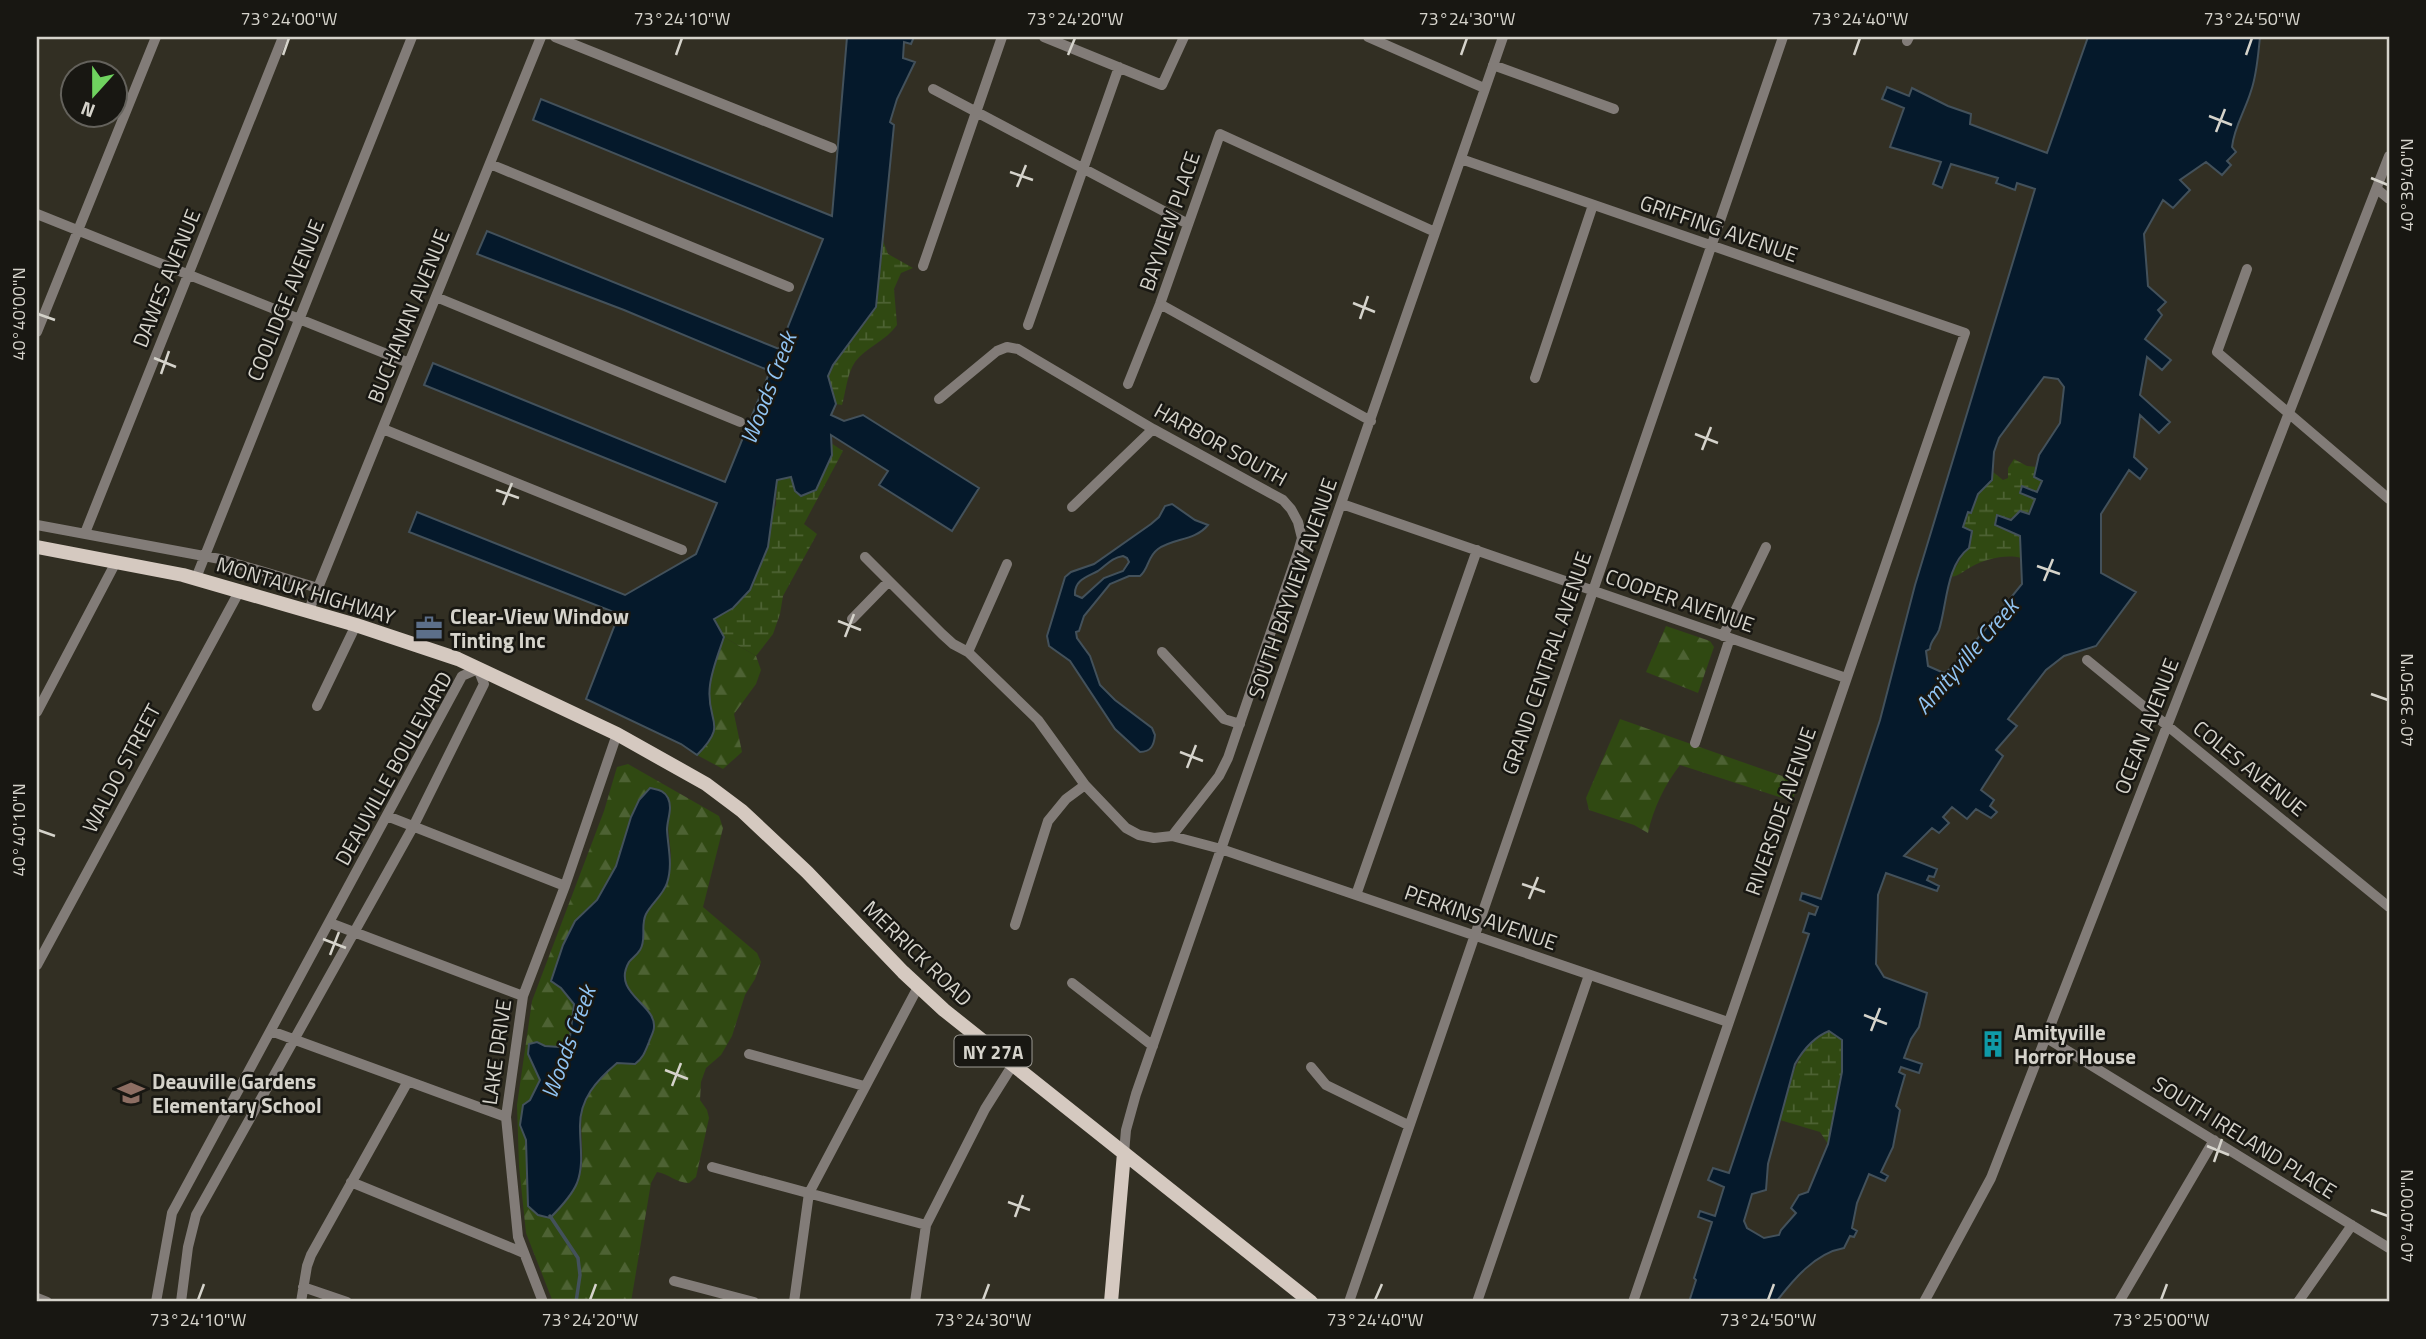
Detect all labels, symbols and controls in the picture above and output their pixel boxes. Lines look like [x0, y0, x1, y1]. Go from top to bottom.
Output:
text: 73°24'00"W [241, 5, 338, 32]
text: 73°24'10"W [634, 5, 731, 32]
text: 73°24'20"W [1027, 5, 1124, 32]
text: 73°24'30"W [1419, 5, 1516, 32]
text: 73°24'40"W [1812, 5, 1909, 32]
text: 73°24'50"W [2204, 5, 2301, 32]
north arrow [60, 60, 130, 130]
text: N [76, 94, 99, 126]
text: 40°39'40"N [2393, 138, 2420, 232]
street label: BAYVIEW PLACE [1130, 147, 1208, 295]
street label: GRIFFING AVENUE [1636, 186, 1802, 270]
street label: DAWES AVENUE [124, 204, 208, 352]
street label: COOLIDGE AVENUE [238, 214, 332, 386]
street label: BUCHANAN AVENUE [358, 224, 458, 408]
text: 40°40'00"N [5, 267, 32, 361]
water label: Woods Creek [731, 324, 806, 449]
street label: HARBOR SOUTH [1149, 394, 1293, 494]
street label: SOUTH BAYVIEW AVENUE [1239, 473, 1345, 703]
street label: GRAND CENTRAL AVENUE [1493, 547, 1599, 779]
street label: MONTAUK HIGHWAY [213, 548, 400, 633]
street label: COOPER AVENUE [1601, 560, 1759, 640]
water label: Amityville Creek [1906, 588, 2028, 722]
place label: Clear-View Window Tinting Inc [450, 600, 629, 656]
office icon: Clear-View Window Tinting Inc [414, 613, 444, 643]
street label: OCEAN AVENUE [2105, 653, 2187, 799]
text: 40°39'50"N [2393, 653, 2420, 747]
street label: DEAUVILLE BOULEVARD [326, 665, 460, 871]
street label: WALDO STREET [73, 698, 169, 838]
street label: COLES AVENUE [2186, 712, 2314, 824]
street label: RIVERSIDE AVENUE [1736, 722, 1824, 900]
text: 40°40'10"N [5, 783, 32, 877]
street label: PERKINS AVENUE [1400, 876, 1562, 958]
street label: MERRICK ROAD [856, 893, 980, 1013]
water label: Woods Creek [531, 978, 606, 1103]
street label: LAKE DRIVE [473, 997, 519, 1107]
place label: Amityville Horror House [2014, 1016, 2136, 1072]
building icon: Amityville Horror House [1978, 1029, 2008, 1059]
road number: NY 27A [954, 1036, 1032, 1066]
place label: Deauville Gardens Elementary School [152, 1065, 322, 1121]
street label: SOUTH IRELAND PLACE [2147, 1068, 2343, 1206]
school or university icon: Deauville Gardens Elementary School [116, 1078, 146, 1108]
text: 40°40'00"N [2393, 1169, 2420, 1263]
text: 73°24'10"W [150, 1306, 247, 1333]
text: 73°24'20"W [542, 1306, 639, 1333]
text: 73°24'30"W [935, 1306, 1032, 1333]
text: 73°24'40"W [1327, 1306, 1424, 1333]
text: 73°24'50"W [1720, 1306, 1817, 1333]
text: 73°25'00"W [2113, 1306, 2210, 1333]

